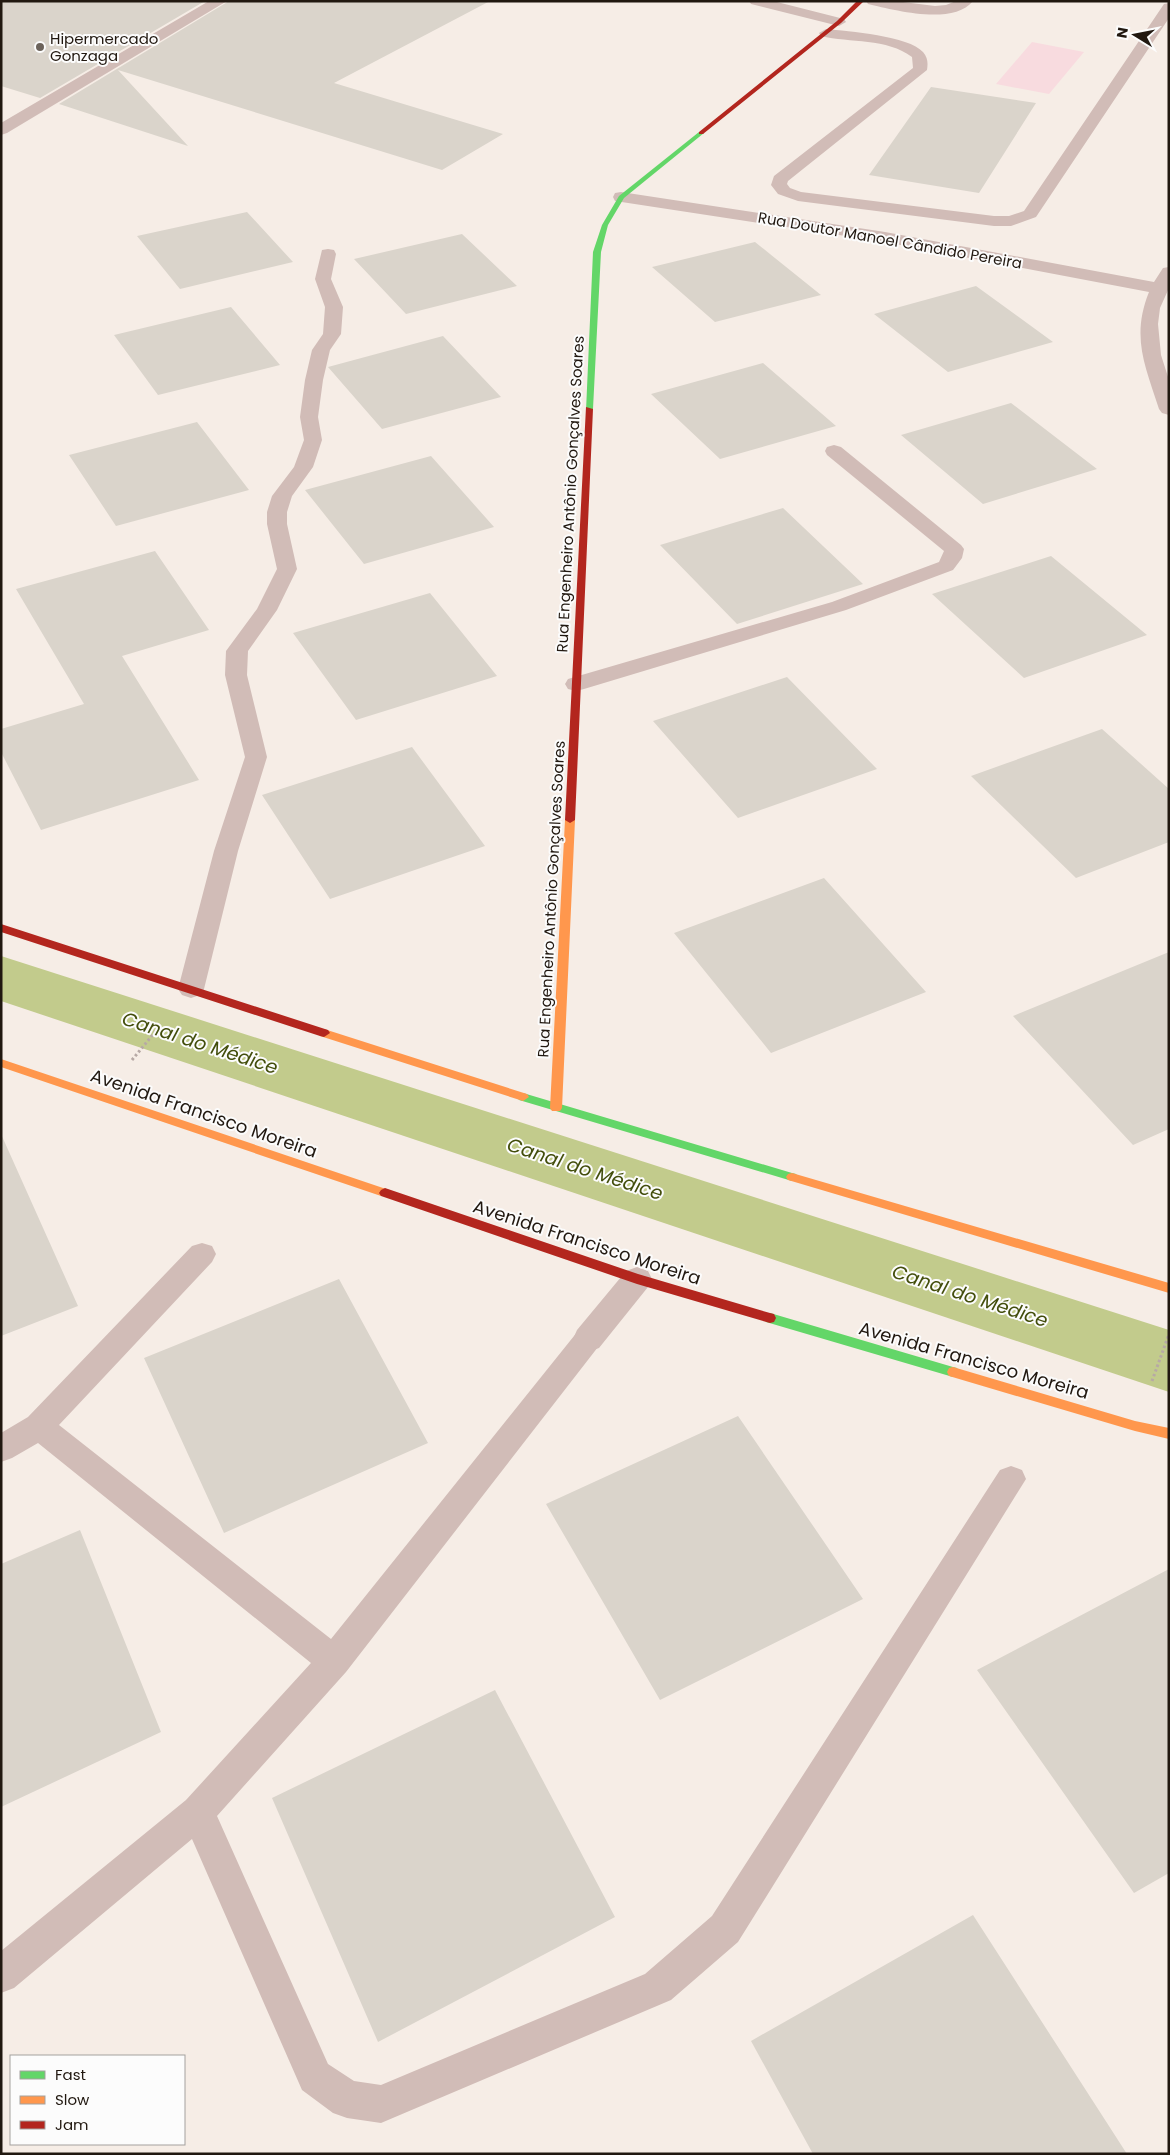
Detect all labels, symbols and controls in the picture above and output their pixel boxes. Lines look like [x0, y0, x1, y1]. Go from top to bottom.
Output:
north arrow [1110, 10, 1160, 60]
text: N [1111, 26, 1133, 40]
place label: Hipermercado Gonzaga [50, 28, 158, 66]
marker: Hipermercado Gonzaga [34, 41, 46, 53]
street label: Rua Doutor Manoel Cândido Pereira [756, 206, 1024, 274]
street label: Rua Engenheiro Antônio Gonçalves Soares [551, 335, 589, 653]
street label: Rua Engenheiro Antônio Gonçalves Soares [532, 740, 570, 1058]
water label: Canal do Médice [119, 1005, 282, 1081]
street label: Avenida Francisco Moreira [87, 1062, 321, 1164]
water label: Canal do Médice [504, 1131, 667, 1207]
street label: Avenida Francisco Moreira [470, 1193, 704, 1291]
water label: Canal do Médice [889, 1258, 1052, 1334]
street label: Avenida Francisco Moreira [856, 1315, 1092, 1405]
legend [10, 2055, 185, 2145]
text: Fast [55, 2064, 86, 2085]
text: Slow [55, 2089, 90, 2110]
text: Jam [55, 2114, 89, 2135]

